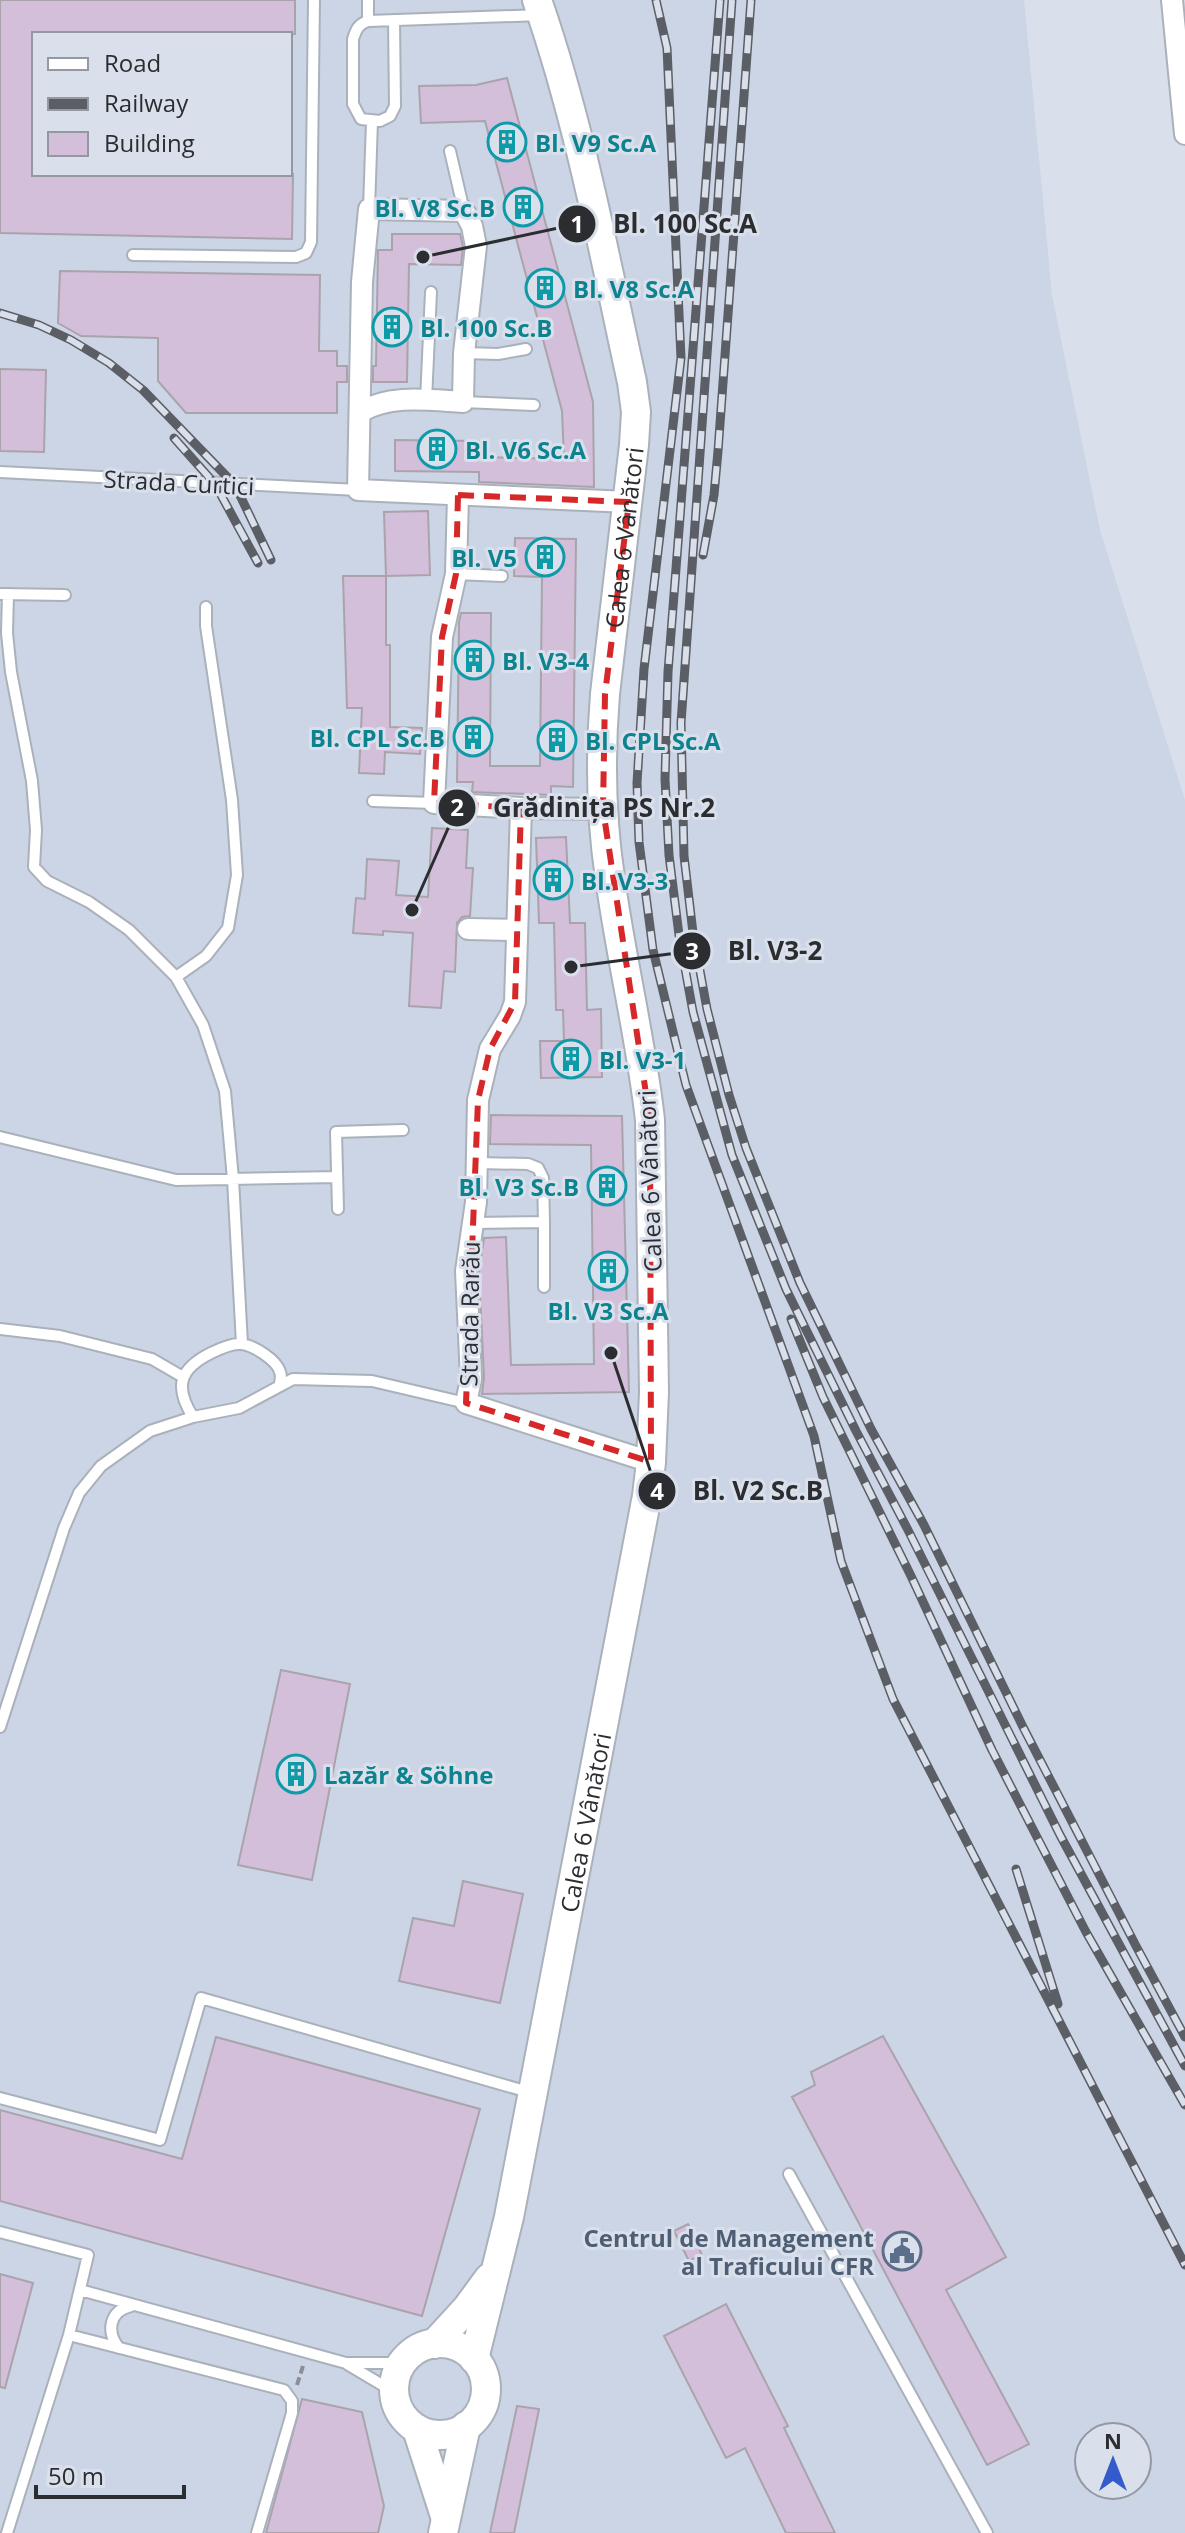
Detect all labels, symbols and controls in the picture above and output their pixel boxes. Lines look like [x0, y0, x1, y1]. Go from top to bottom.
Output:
legend [32, 32, 292, 176]
text: Road [104, 46, 161, 79]
text: Railway [104, 86, 189, 119]
building icon: Bl. V9 Sc.A [486, 121, 528, 163]
text: Building [104, 126, 195, 159]
place label: Bl. V9 Sc.A [535, 126, 656, 159]
building icon: Bl. V8 Sc.B [502, 186, 544, 228]
place label: Bl. V8 Sc.B [374, 191, 495, 224]
callout: Bl. 100 Sc.A [557, 199, 773, 249]
text: Bl. 100 Sc.A [613, 205, 757, 241]
text: 1 [570, 207, 584, 240]
building icon: Bl. V8 Sc.A [524, 267, 566, 309]
place label: Bl. V8 Sc.A [573, 272, 694, 305]
building icon: Bl. 100 Sc.B [371, 306, 413, 348]
place label: Bl. 100 Sc.B [420, 311, 552, 344]
building icon: Bl. V6 Sc.A [416, 428, 458, 470]
place label: Bl. V6 Sc.A [465, 433, 586, 466]
street label: Calea 6 Vânători [596, 445, 650, 630]
street label: Strada Curtici [103, 462, 255, 502]
building icon: Bl. V5 [524, 536, 566, 578]
place label: Bl. V5 [451, 541, 517, 574]
building icon: Bl. V3-4 [453, 639, 495, 681]
place label: Bl. V3-4 [502, 644, 590, 677]
building icon: Bl. CPL Sc.B [452, 716, 494, 758]
building icon: Bl. CPL Sc.A [536, 719, 578, 761]
place label: Bl. CPL Sc.B [310, 721, 445, 754]
place label: Bl. CPL Sc.A [585, 724, 721, 757]
callout: Grădinița PS Nr.2 [437, 783, 731, 833]
text: Grădinița PS Nr.2 [493, 789, 715, 825]
text: 2 [450, 790, 464, 823]
building icon: Bl. V3-3 [532, 859, 574, 901]
place label: Bl. V3-3 [581, 864, 668, 897]
callout: Bl. V3-2 [672, 926, 839, 976]
text: Bl. V3-2 [728, 932, 822, 968]
text: 3 [685, 934, 699, 967]
building icon: Bl. V3-1 [550, 1038, 592, 1080]
place label: Bl. V3-1 [599, 1043, 686, 1076]
street label: Calea 6 Vânători [629, 1089, 669, 1273]
building icon: Bl. V3 Sc.B [586, 1165, 628, 1207]
place label: Bl. V3 Sc.B [458, 1170, 579, 1203]
street label: Strada Rarău [451, 1241, 487, 1387]
building icon: Bl. V3 Sc.A [587, 1250, 629, 1292]
place label: Bl. V3 Sc.A [547, 1294, 669, 1327]
callout: Bl. V2 Sc.B [637, 1466, 839, 1516]
text: Bl. V2 Sc.B [693, 1472, 823, 1508]
text: 4 [650, 1474, 664, 1507]
street label: Calea 6 Vânători [551, 1730, 618, 1915]
building icon: Lazăr & Söhne [275, 1753, 317, 1795]
place label: Lazăr & Söhne [324, 1758, 493, 1791]
place label: Centrul de Management al Traficului CFR [583, 2221, 874, 2282]
public building icon: Centrul de Management al Traficului CFR [881, 2230, 923, 2272]
north arrow [1073, 2421, 1153, 2501]
text: N [1104, 2425, 1122, 2455]
scale bar [36, 2449, 184, 2499]
text: 50 m [48, 2459, 104, 2492]

